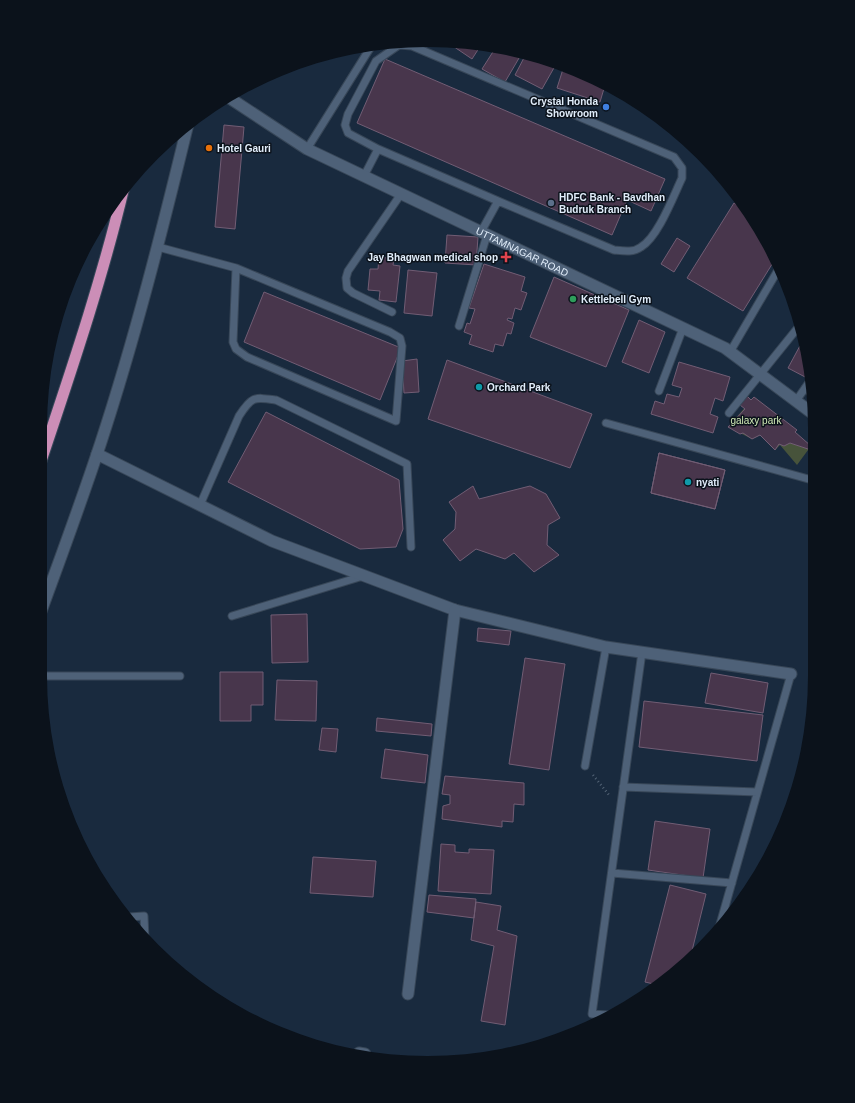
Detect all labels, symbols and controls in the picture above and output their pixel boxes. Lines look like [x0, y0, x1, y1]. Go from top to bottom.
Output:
place label: Crystal Honda Showroom [530, 96, 598, 119]
marker: Crystal Honda Showroom [601, 102, 611, 112]
marker: Hotel Gauri [204, 143, 214, 153]
place label: Hotel Gauri [217, 143, 271, 154]
place label: HDFC Bank - Bavdhan Budruk Branch [559, 192, 665, 215]
marker: HDFC Bank - Bavdhan Budruk Branch [546, 198, 556, 208]
street label: UTTAMNAGAR ROAD [474, 225, 570, 279]
place label: Jay Bhagwan medical shop [367, 252, 498, 263]
marker: Jay Bhagwan medical shop [501, 252, 511, 262]
marker: Kettlebell Gym [568, 294, 578, 304]
place label: Kettlebell Gym [581, 294, 651, 305]
marker: Orchard Park [474, 382, 484, 392]
place label: Orchard Park [487, 382, 551, 393]
park label: galaxy park [730, 415, 783, 426]
marker: nyati [683, 477, 693, 487]
place label: nyati [696, 477, 720, 488]

